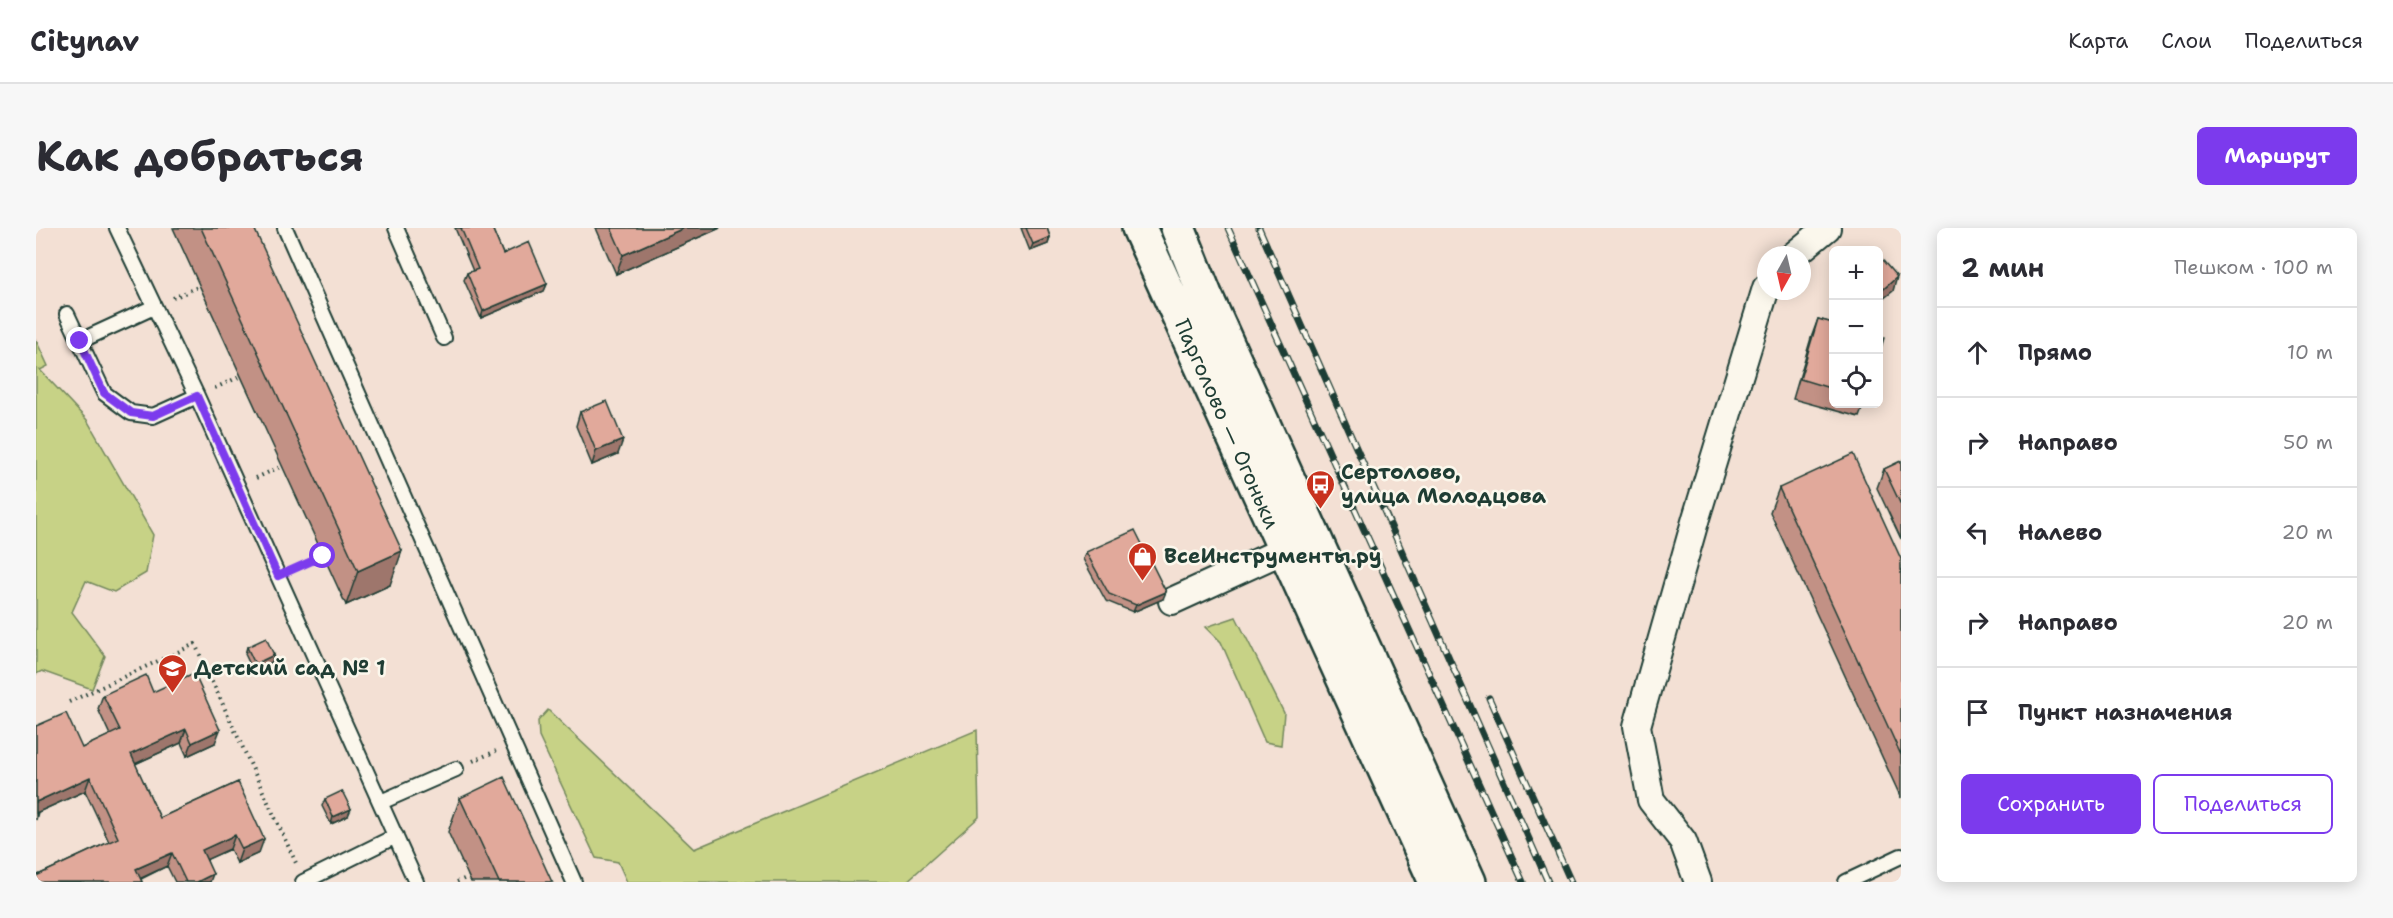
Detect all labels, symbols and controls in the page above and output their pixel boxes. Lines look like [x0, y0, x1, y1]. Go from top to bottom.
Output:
text: Citynav [30, 22, 139, 60]
text: Карта [2068, 27, 2128, 55]
text: Слои [2161, 27, 2212, 55]
text: Поделиться [2245, 27, 2363, 55]
button: Маршрут [2197, 127, 2357, 185]
text: Как добраться [36, 128, 364, 184]
north arrow [1757, 246, 1811, 300]
map controls [1829, 246, 1883, 408]
button: + [1829, 246, 1883, 300]
text: 2 мин [1961, 250, 2044, 285]
text: Пешком · 100 m [2174, 254, 2333, 280]
button: − [1829, 300, 1883, 354]
street label: Парголово — Огоньки [1168, 315, 1286, 534]
route end [66, 327, 92, 353]
icon: ahead [1961, 336, 1994, 369]
text: Прямо [2018, 338, 2092, 367]
text: 10 m [2287, 339, 2333, 365]
button: locate [1829, 354, 1883, 408]
icon: right [1961, 426, 1994, 459]
text: Направо [2018, 428, 2118, 457]
text: 50 m [2283, 429, 2333, 455]
place label: Сертолово, улица Молодцова [1341, 458, 1547, 510]
bus stop icon: Сертолово, улица Молодцова [1304, 468, 1336, 510]
icon: left [1961, 516, 1994, 549]
text: Налево [2018, 518, 2102, 547]
text: 20 m [2282, 519, 2333, 545]
shop icon: ВсеИнструменты.ру [1127, 540, 1159, 582]
route start [309, 542, 335, 568]
place label: ВсеИнструменты.ру [1164, 542, 1382, 570]
icon: right [1961, 606, 1994, 639]
text: Направо [2018, 608, 2118, 637]
text: 20 m [2282, 609, 2333, 635]
school or university icon: Детский сад № 1 [157, 652, 189, 694]
place label: Детский сад № 1 [194, 654, 386, 682]
icon: arrive [1961, 696, 1994, 729]
text: Пункт назначения [2018, 698, 2232, 727]
button: Сохранить [1961, 774, 2141, 834]
button: Поделиться [2153, 774, 2333, 834]

